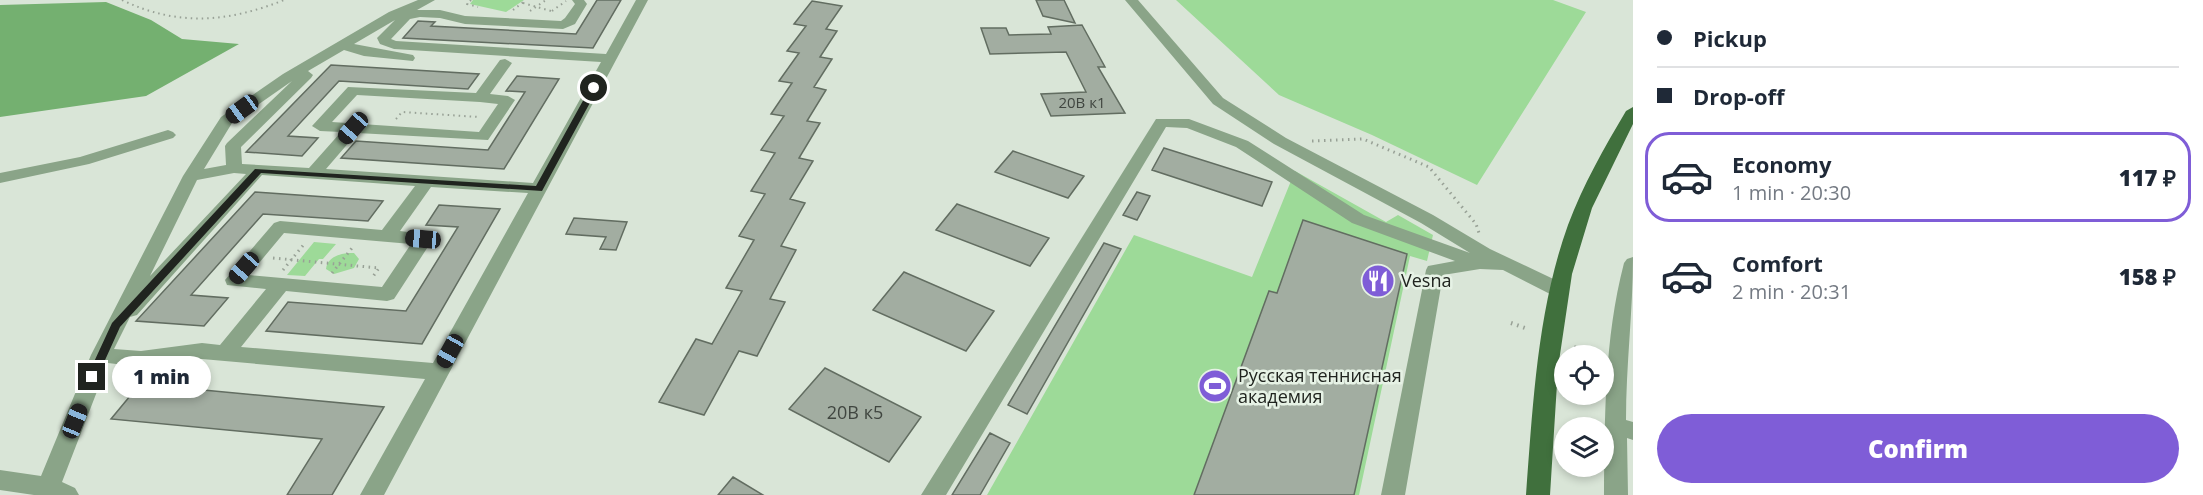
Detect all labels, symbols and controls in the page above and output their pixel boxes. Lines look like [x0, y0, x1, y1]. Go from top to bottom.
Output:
text: Pickup [1693, 23, 1767, 53]
route start [580, 74, 607, 101]
text: Drop-off [1693, 81, 1785, 111]
car [222, 91, 262, 127]
house number: 20В к1 [1058, 92, 1106, 112]
car [334, 109, 372, 147]
text: Economy [1732, 149, 1831, 179]
icon: car [1660, 150, 1714, 204]
text: 117 ₽ [2119, 162, 2176, 192]
text: 1 min · 20:30 [1732, 179, 1851, 206]
car [404, 228, 442, 250]
text: Comfort [1732, 248, 1823, 278]
car [225, 249, 263, 287]
icon: car [1660, 249, 1714, 303]
text: 158 ₽ [2119, 261, 2176, 291]
restaurant icon: Vesna [1360, 263, 1396, 299]
place label: Vesna [1401, 268, 1451, 292]
text: 2 min · 20:31 [1732, 278, 1851, 305]
car [433, 331, 467, 371]
map controls [1554, 345, 1614, 477]
button: locate [1554, 345, 1614, 405]
callout: 1 min [113, 356, 212, 398]
route end [78, 363, 105, 390]
text: 1 min [133, 363, 190, 390]
place label: Русская теннисная академия [1238, 363, 1402, 408]
sports icon: Русская теннисная академия [1197, 368, 1233, 404]
house number: 20В к5 [827, 400, 883, 424]
car [60, 401, 90, 441]
button: Confirm [1657, 414, 2179, 483]
button: layers [1554, 417, 1614, 477]

